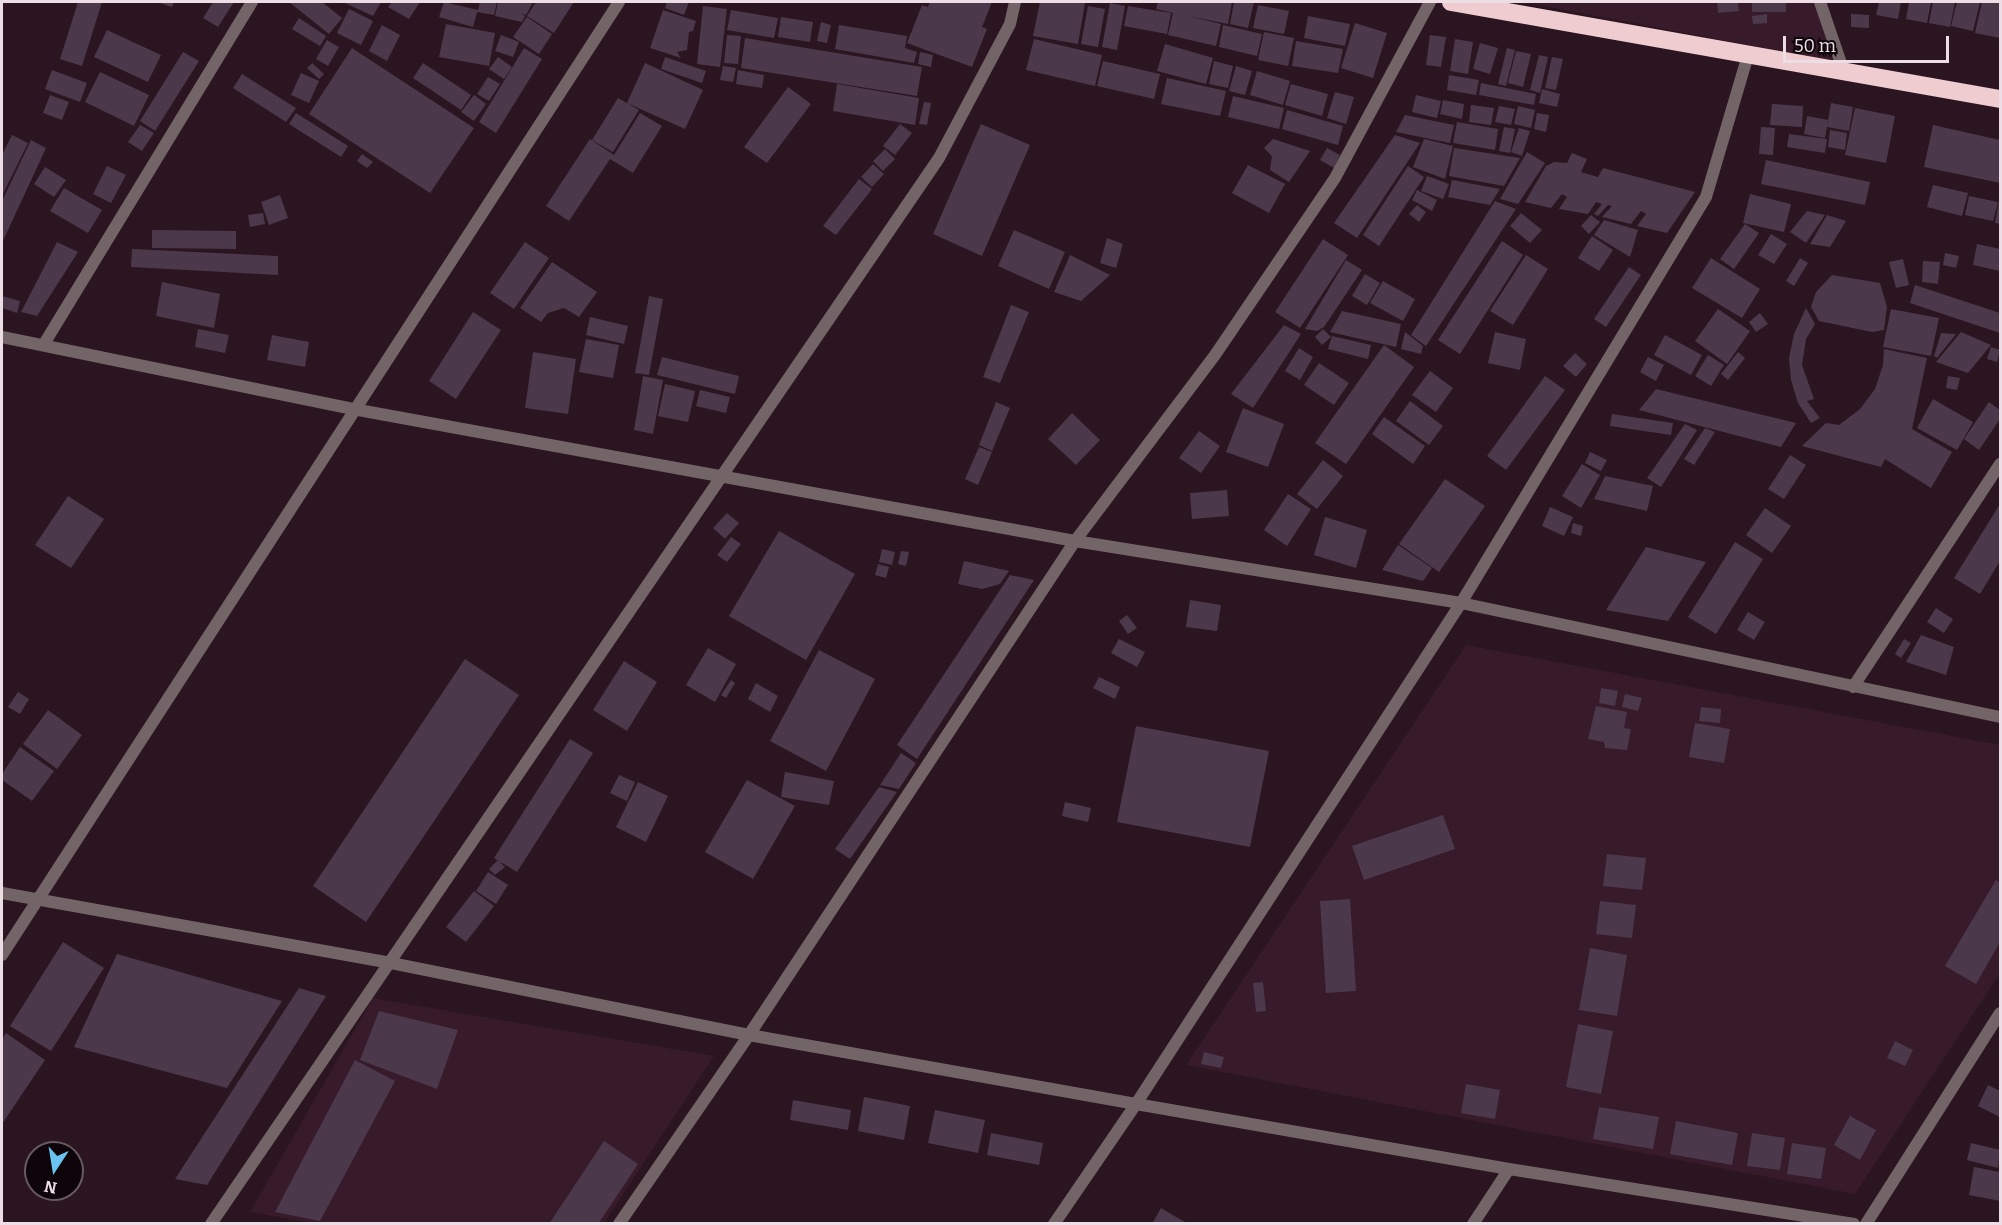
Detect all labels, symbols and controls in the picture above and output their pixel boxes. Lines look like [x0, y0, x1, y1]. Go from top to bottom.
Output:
scale bar [1786, 24, 1952, 62]
text: 50 m [1794, 35, 1836, 57]
north arrow [24, 1141, 84, 1201]
text: N [43, 1177, 59, 1198]

